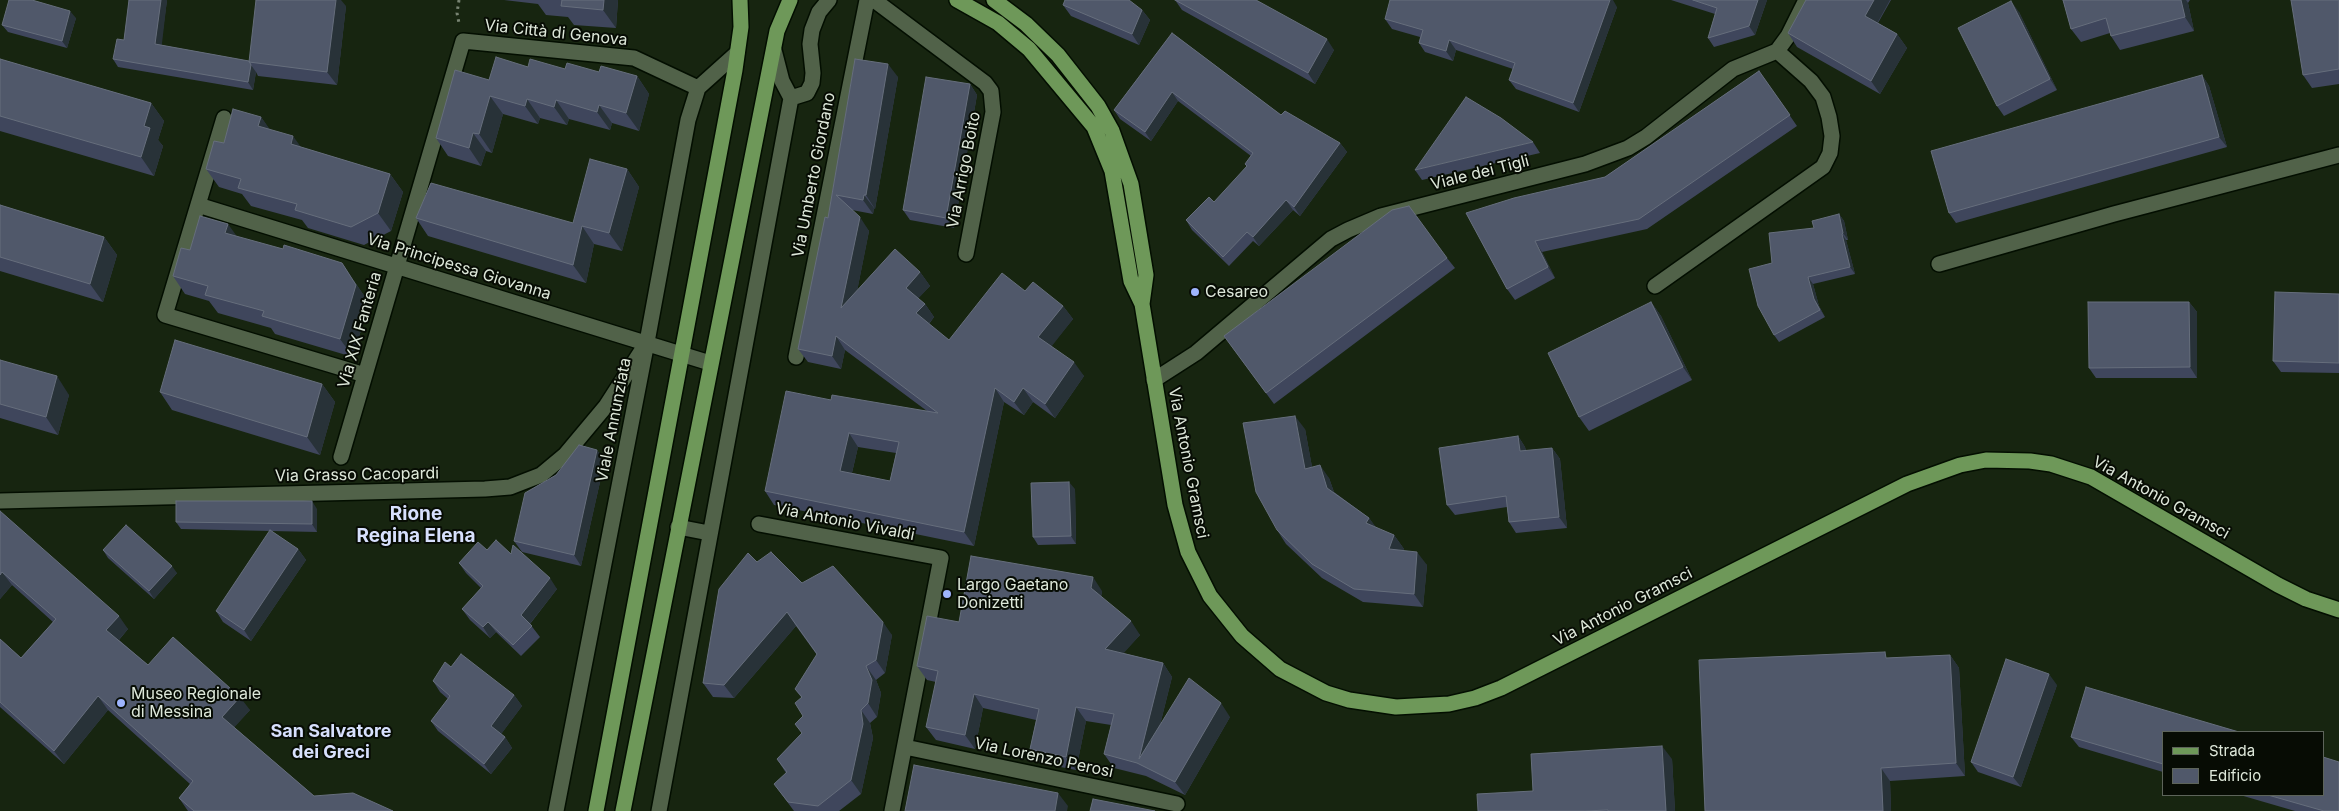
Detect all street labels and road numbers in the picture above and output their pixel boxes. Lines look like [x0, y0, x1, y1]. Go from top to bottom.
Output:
street label: Via Città di Genova [484, 16, 628, 50]
street label: Via Umberto Giordano [789, 91, 839, 259]
street label: Via Arrigo Boito [943, 110, 985, 230]
street label: Viale dei Tigli [1429, 151, 1531, 195]
street label: Via Principessa Giovanna [365, 230, 553, 304]
street label: Via XIX Fanteria [334, 270, 386, 390]
street label: Viale Annunziata [593, 356, 635, 484]
street label: Via Antonio Gramsci [1164, 386, 1212, 540]
street label: Via Antonio Gramsci [2089, 452, 2233, 544]
street label: Via Grasso Cacopardi [275, 464, 439, 486]
street label: Via Antonio Vivaldi [774, 499, 916, 545]
street label: Via Antonio Gramsci [1550, 564, 1696, 650]
street label: Via Lorenzo Perosi [973, 734, 1115, 782]

